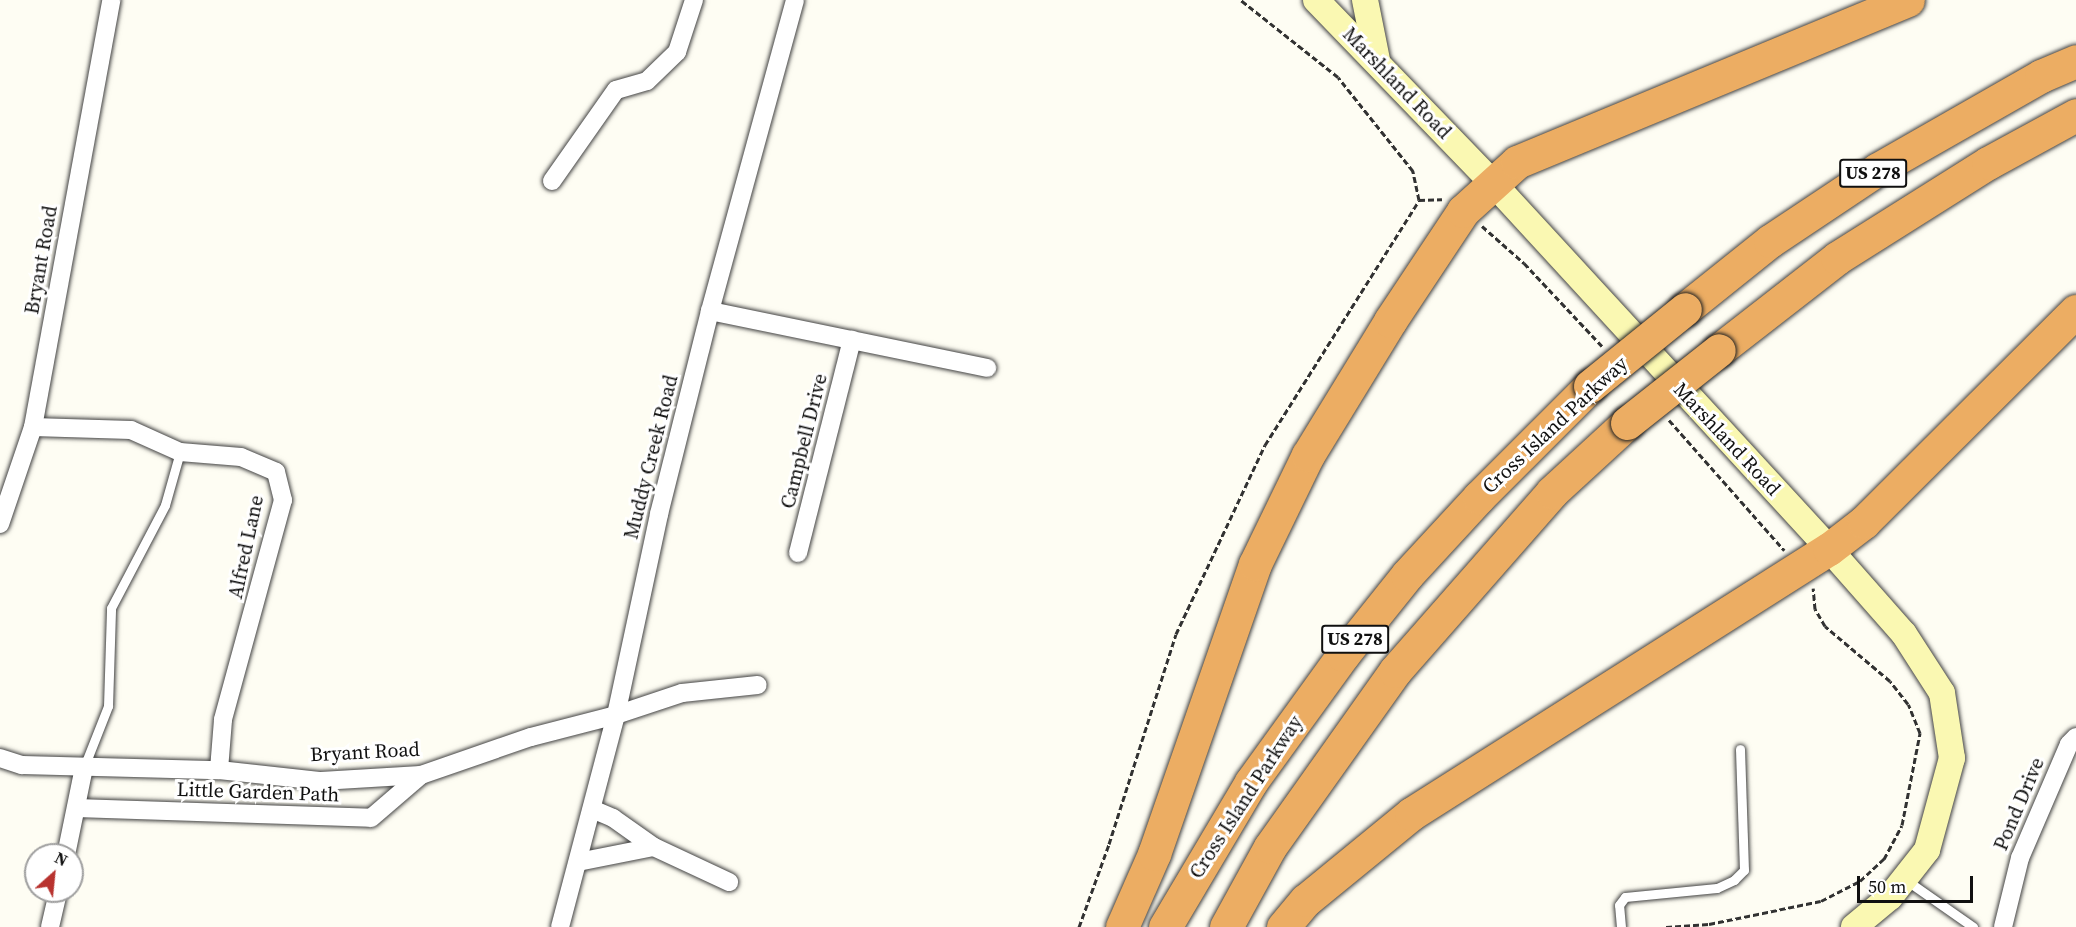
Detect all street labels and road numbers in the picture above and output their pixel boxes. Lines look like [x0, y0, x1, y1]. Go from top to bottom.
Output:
street label: Marshland Road [1338, 22, 1456, 144]
road number: US 278 [1838, 158, 1908, 188]
street label: Bryant Road [20, 204, 62, 316]
street label: Cross Island Parkway [1477, 352, 1633, 498]
street label: Campbell Drive [776, 371, 832, 511]
street label: Muddy Creek Road [619, 372, 683, 542]
street label: Marshland Road [1669, 378, 1785, 500]
street label: Alfred Lane [223, 493, 269, 601]
road number: US 278 [1320, 624, 1390, 654]
street label: Cross Island Parkway [1184, 711, 1308, 883]
street label: Bryant Road [310, 737, 420, 767]
street label: Pond Drive [1989, 754, 2049, 854]
street label: Little Garden Path [176, 777, 340, 807]

